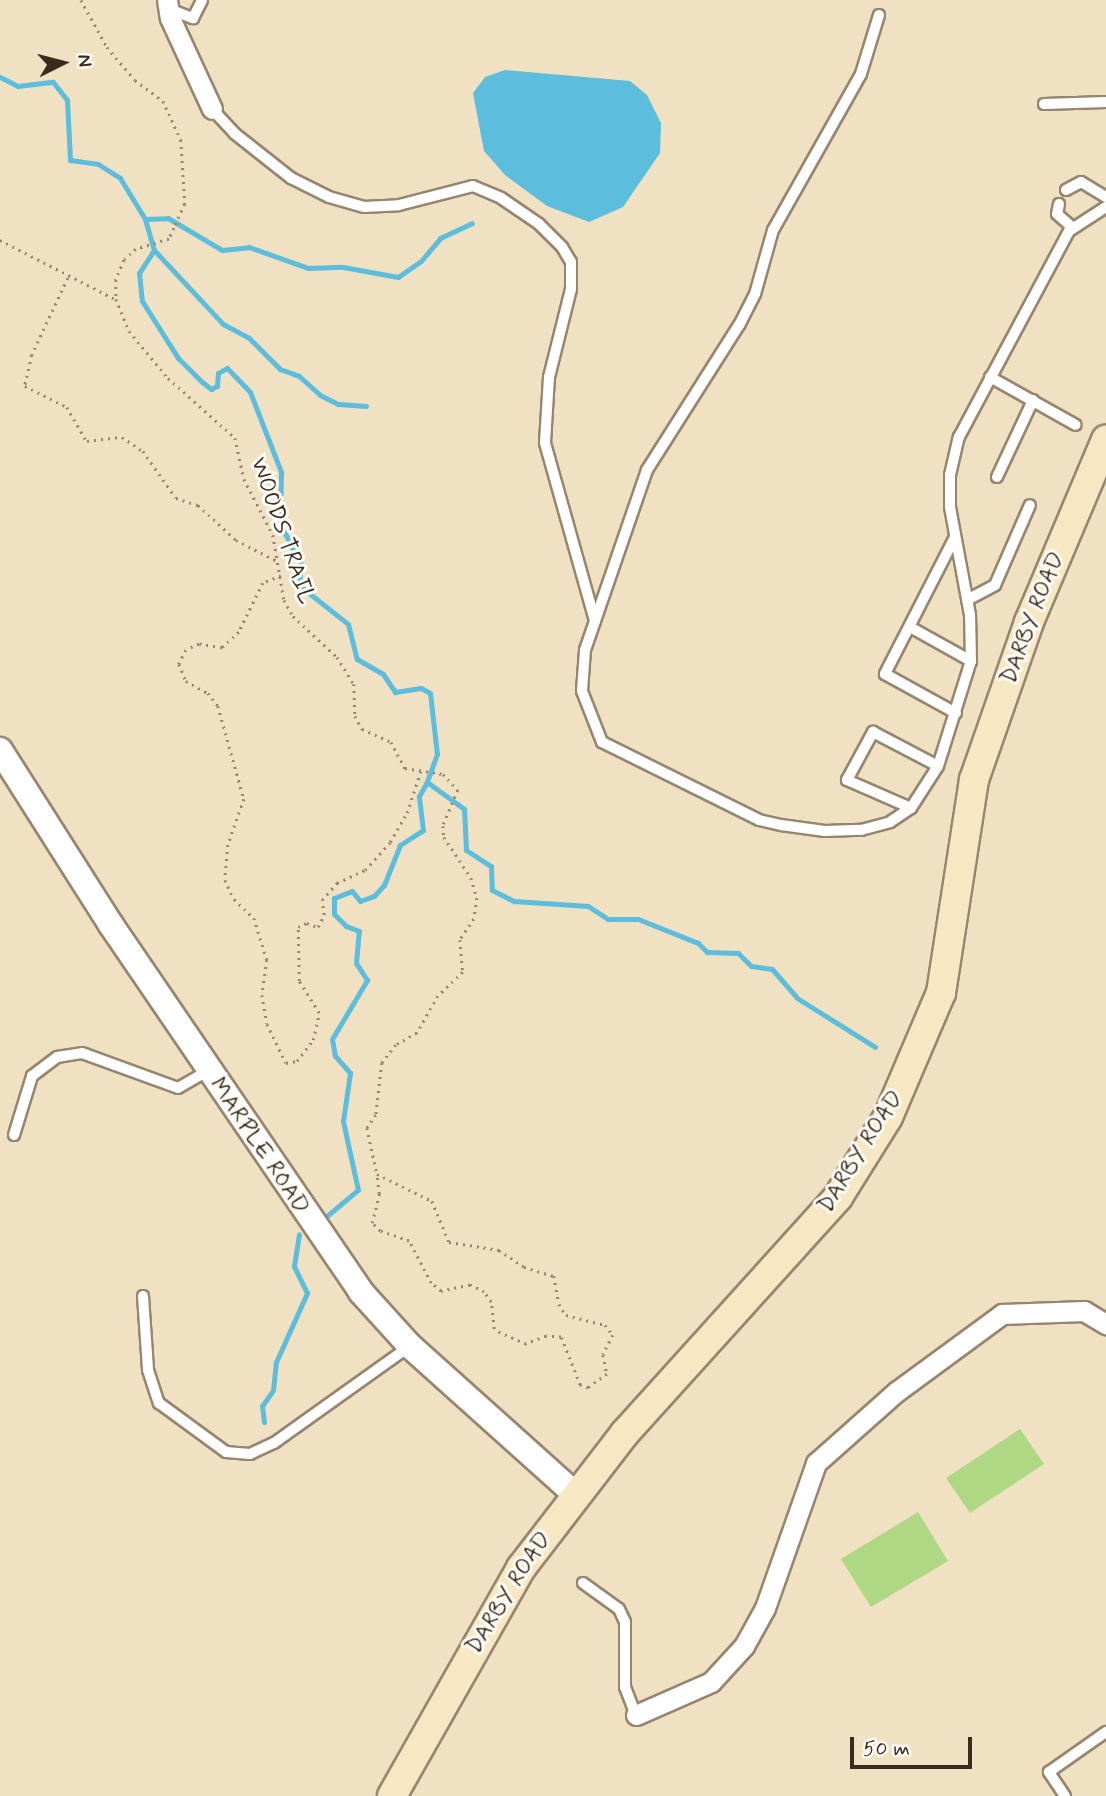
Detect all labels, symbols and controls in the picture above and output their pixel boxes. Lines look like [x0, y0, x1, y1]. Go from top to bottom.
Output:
north arrow [28, 28, 98, 98]
text: N [71, 53, 97, 68]
street label: WOODS TRAIL [244, 454, 320, 608]
street label: DARBY ROAD [995, 549, 1071, 687]
street label: MARPLE ROAD [203, 1073, 315, 1219]
street label: DARBY ROAD [813, 1086, 909, 1218]
street label: DARBY ROAD [461, 1527, 557, 1659]
scale bar [854, 1722, 976, 1766]
text: 50 m [863, 1735, 910, 1763]

